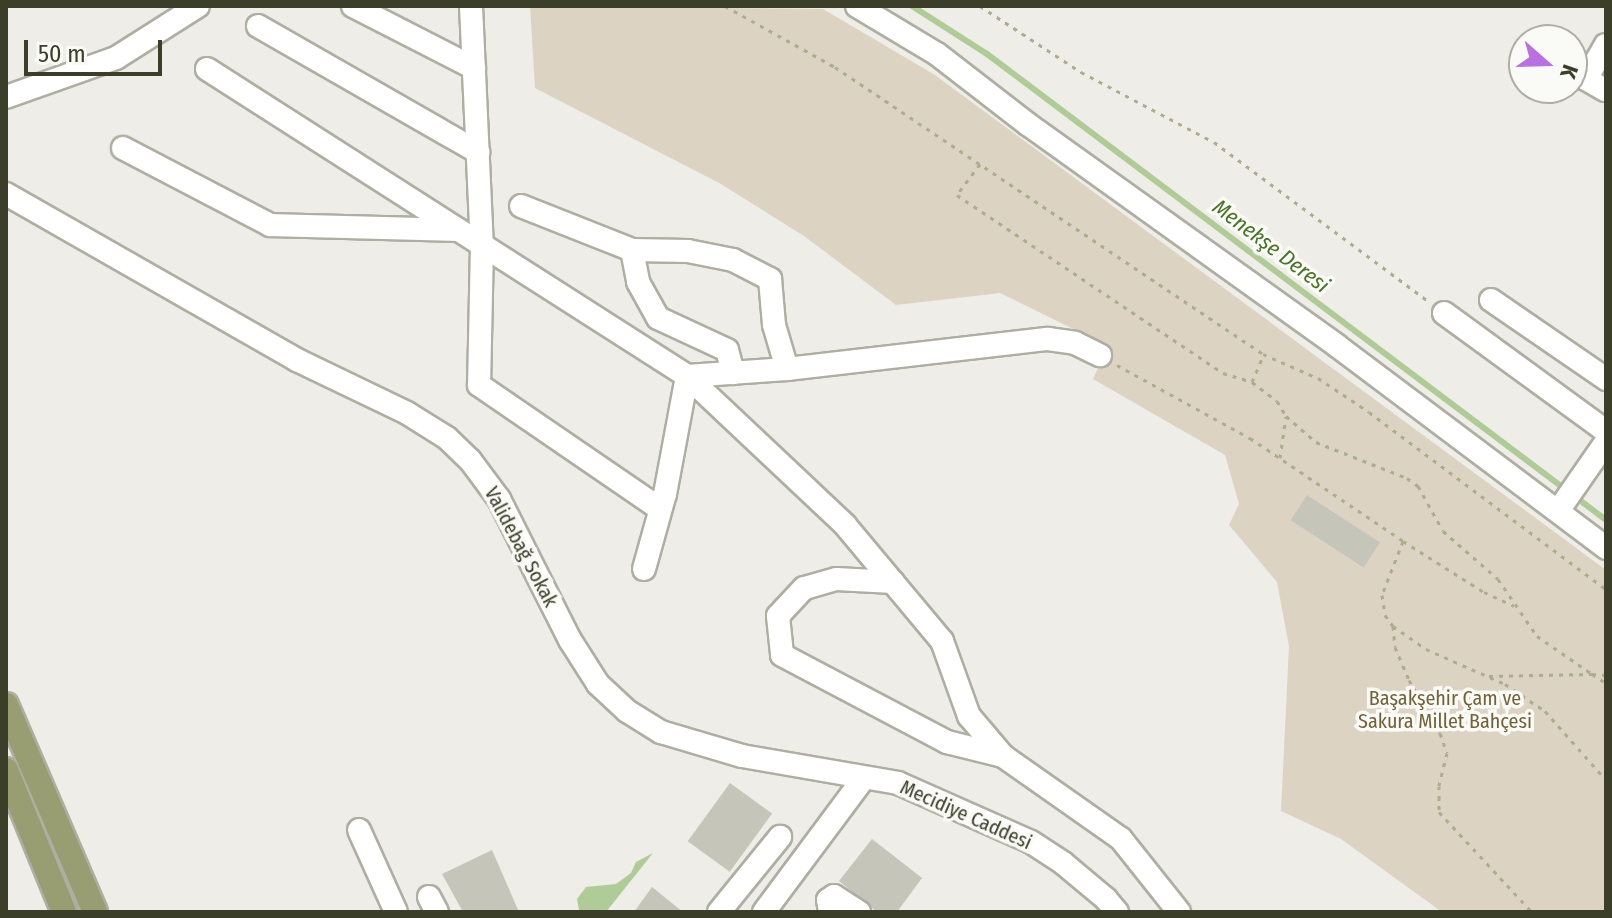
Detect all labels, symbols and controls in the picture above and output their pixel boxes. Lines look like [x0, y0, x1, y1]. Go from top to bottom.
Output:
scale bar [28, 24, 166, 74]
north arrow [1508, 24, 1588, 104]
text: 50 m [38, 40, 86, 68]
text: K [1554, 61, 1584, 82]
water label: Menekşe Deresi [1207, 194, 1335, 298]
street label: Validebağ Sokak [479, 483, 563, 611]
park label: Başakşehir Çam ve Sakura Millet Bahçesi [1358, 687, 1532, 734]
street label: Mecidiye Caddesi [896, 775, 1036, 855]

